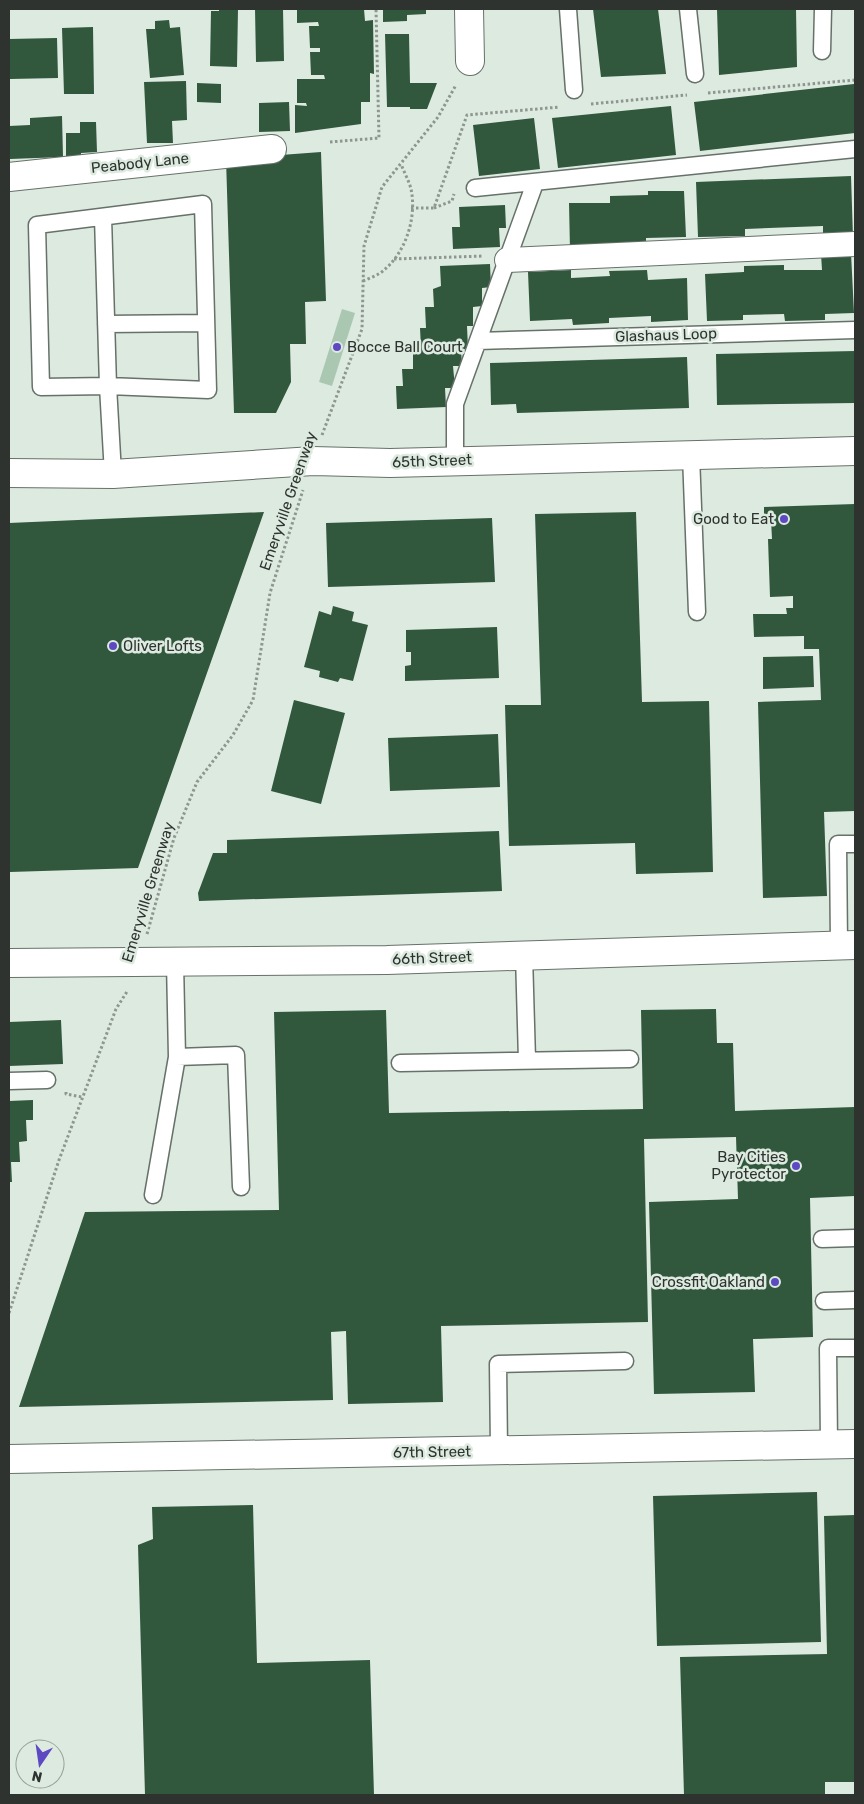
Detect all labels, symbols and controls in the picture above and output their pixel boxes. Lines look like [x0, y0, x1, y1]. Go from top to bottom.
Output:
street label: Peabody Lane [90, 149, 190, 177]
street label: Glashaus Loop [615, 324, 717, 346]
place label: Bocce Ball Court [347, 338, 463, 356]
marker: Bocce Ball Court [331, 341, 343, 353]
street label: Emeryville Greenway [256, 429, 320, 573]
street label: 65th Street [392, 451, 472, 471]
place label: Good to Eat [693, 510, 774, 528]
marker: Good to Eat [778, 513, 790, 525]
place label: Oliver Lofts [123, 637, 202, 655]
marker: Oliver Lofts [107, 640, 119, 652]
street label: Emeryville Greenway [118, 820, 178, 964]
street label: 66th Street [392, 948, 472, 968]
place label: Bay Cities Pyrotector [711, 1148, 786, 1183]
marker: Bay Cities Pyrotector [790, 1160, 802, 1172]
place label: Crossfit Oakland [652, 1273, 765, 1291]
marker: Crossfit Oakland [769, 1276, 781, 1288]
street label: 67th Street [393, 1442, 471, 1462]
north arrow [15, 1739, 65, 1789]
text: N [30, 1767, 44, 1786]

